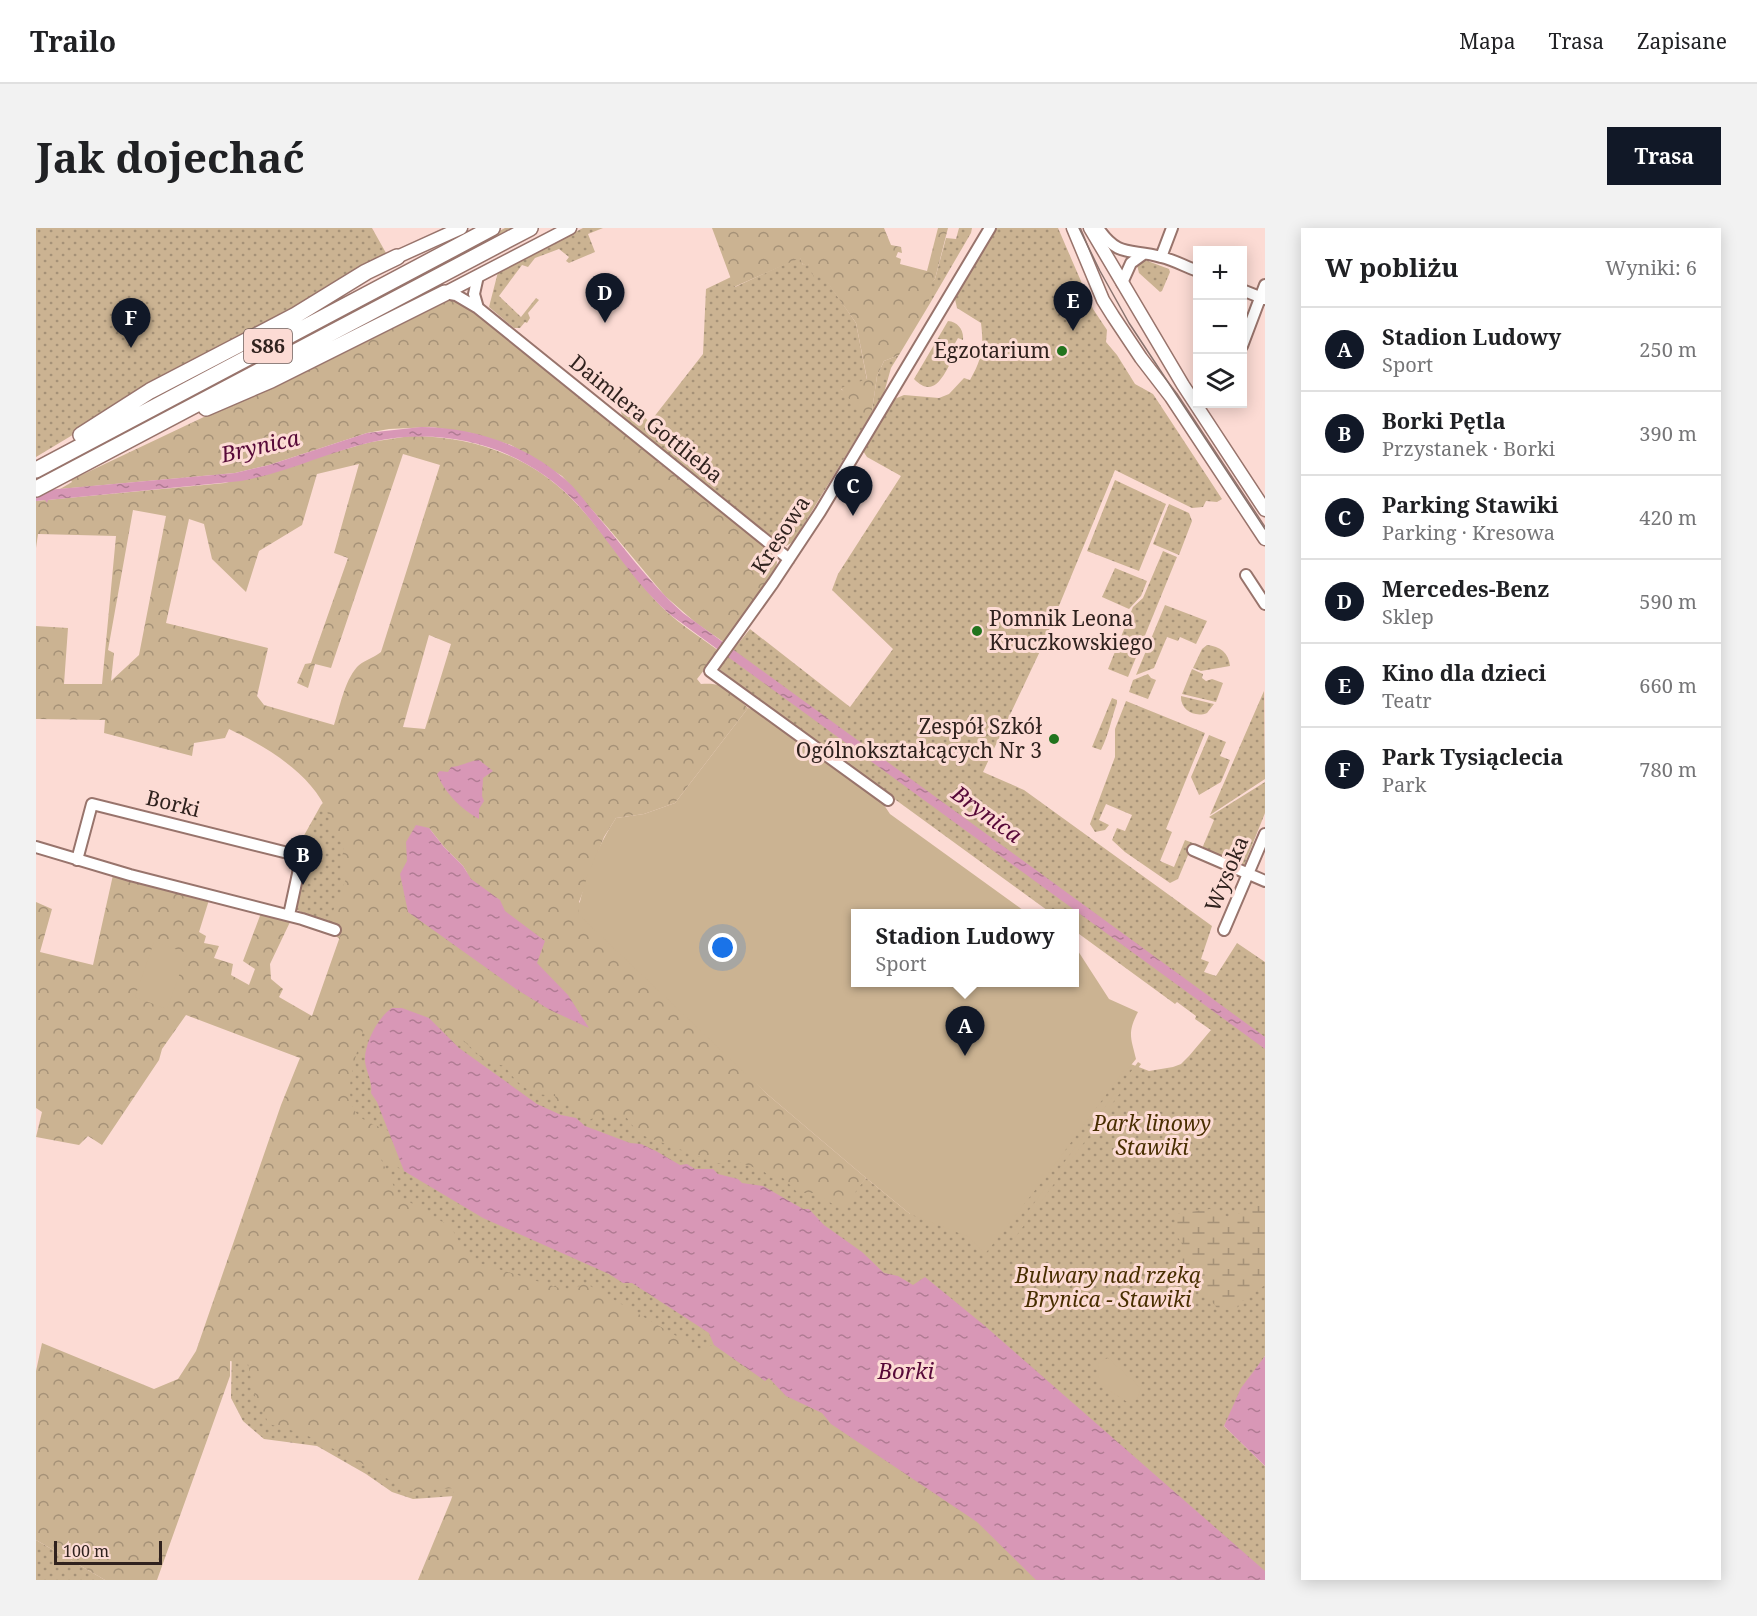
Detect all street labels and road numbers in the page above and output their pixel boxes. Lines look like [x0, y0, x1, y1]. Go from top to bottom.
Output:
road number: S86 [244, 329, 292, 363]
street label: Daimlera Gottlieba [564, 348, 729, 489]
street label: Kresowa [745, 490, 816, 579]
street label: Borki [143, 783, 203, 823]
street label: Wysoka [1198, 832, 1255, 916]

